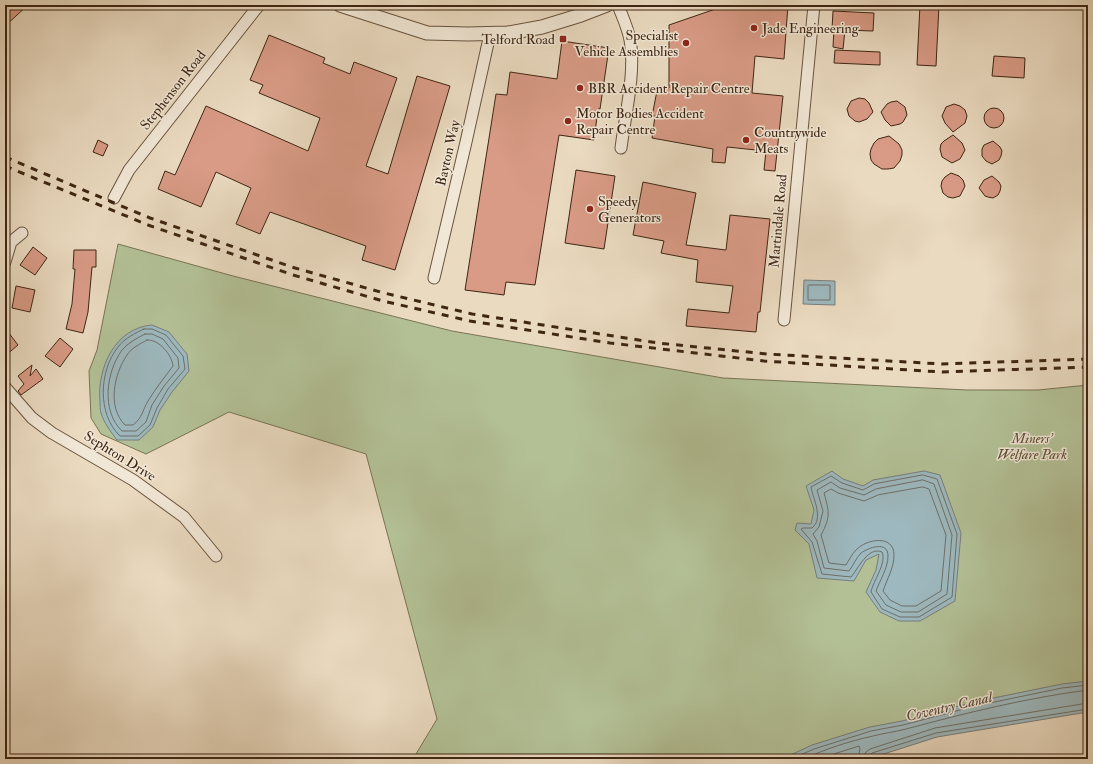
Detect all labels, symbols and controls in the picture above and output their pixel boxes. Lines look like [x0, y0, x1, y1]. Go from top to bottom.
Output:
place label: Jade Engineering [761, 20, 860, 37]
marker: Jade Engineering [749, 23, 759, 33]
place label: Specialist Vehicle Assemblies [575, 27, 678, 60]
place label: Telford Road [482, 31, 555, 48]
marker: Telford Road [558, 34, 568, 44]
marker: Specialist Vehicle Assemblies [681, 38, 691, 48]
street label: Stephenson Road [137, 47, 210, 134]
place label: BBR Accident Repair Centre [588, 80, 750, 98]
marker: BBR Accident Repair Centre [575, 83, 585, 93]
place label: Motor Bodies Accident Repair Centre [576, 105, 704, 139]
marker: Motor Bodies Accident Repair Centre [563, 116, 573, 126]
street label: Bayton Way [432, 118, 465, 188]
place label: Countrywide Meats [754, 124, 826, 157]
marker: Countrywide Meats [741, 135, 751, 145]
street label: Martindale Road [765, 173, 791, 269]
place label: Speedy Generators [598, 193, 661, 226]
marker: Speedy Generators [585, 204, 595, 214]
street label: Sephton Drive [80, 427, 159, 486]
park label: Miners' Welfare Park [997, 430, 1067, 463]
water label: Coventry Canal [904, 688, 995, 726]

